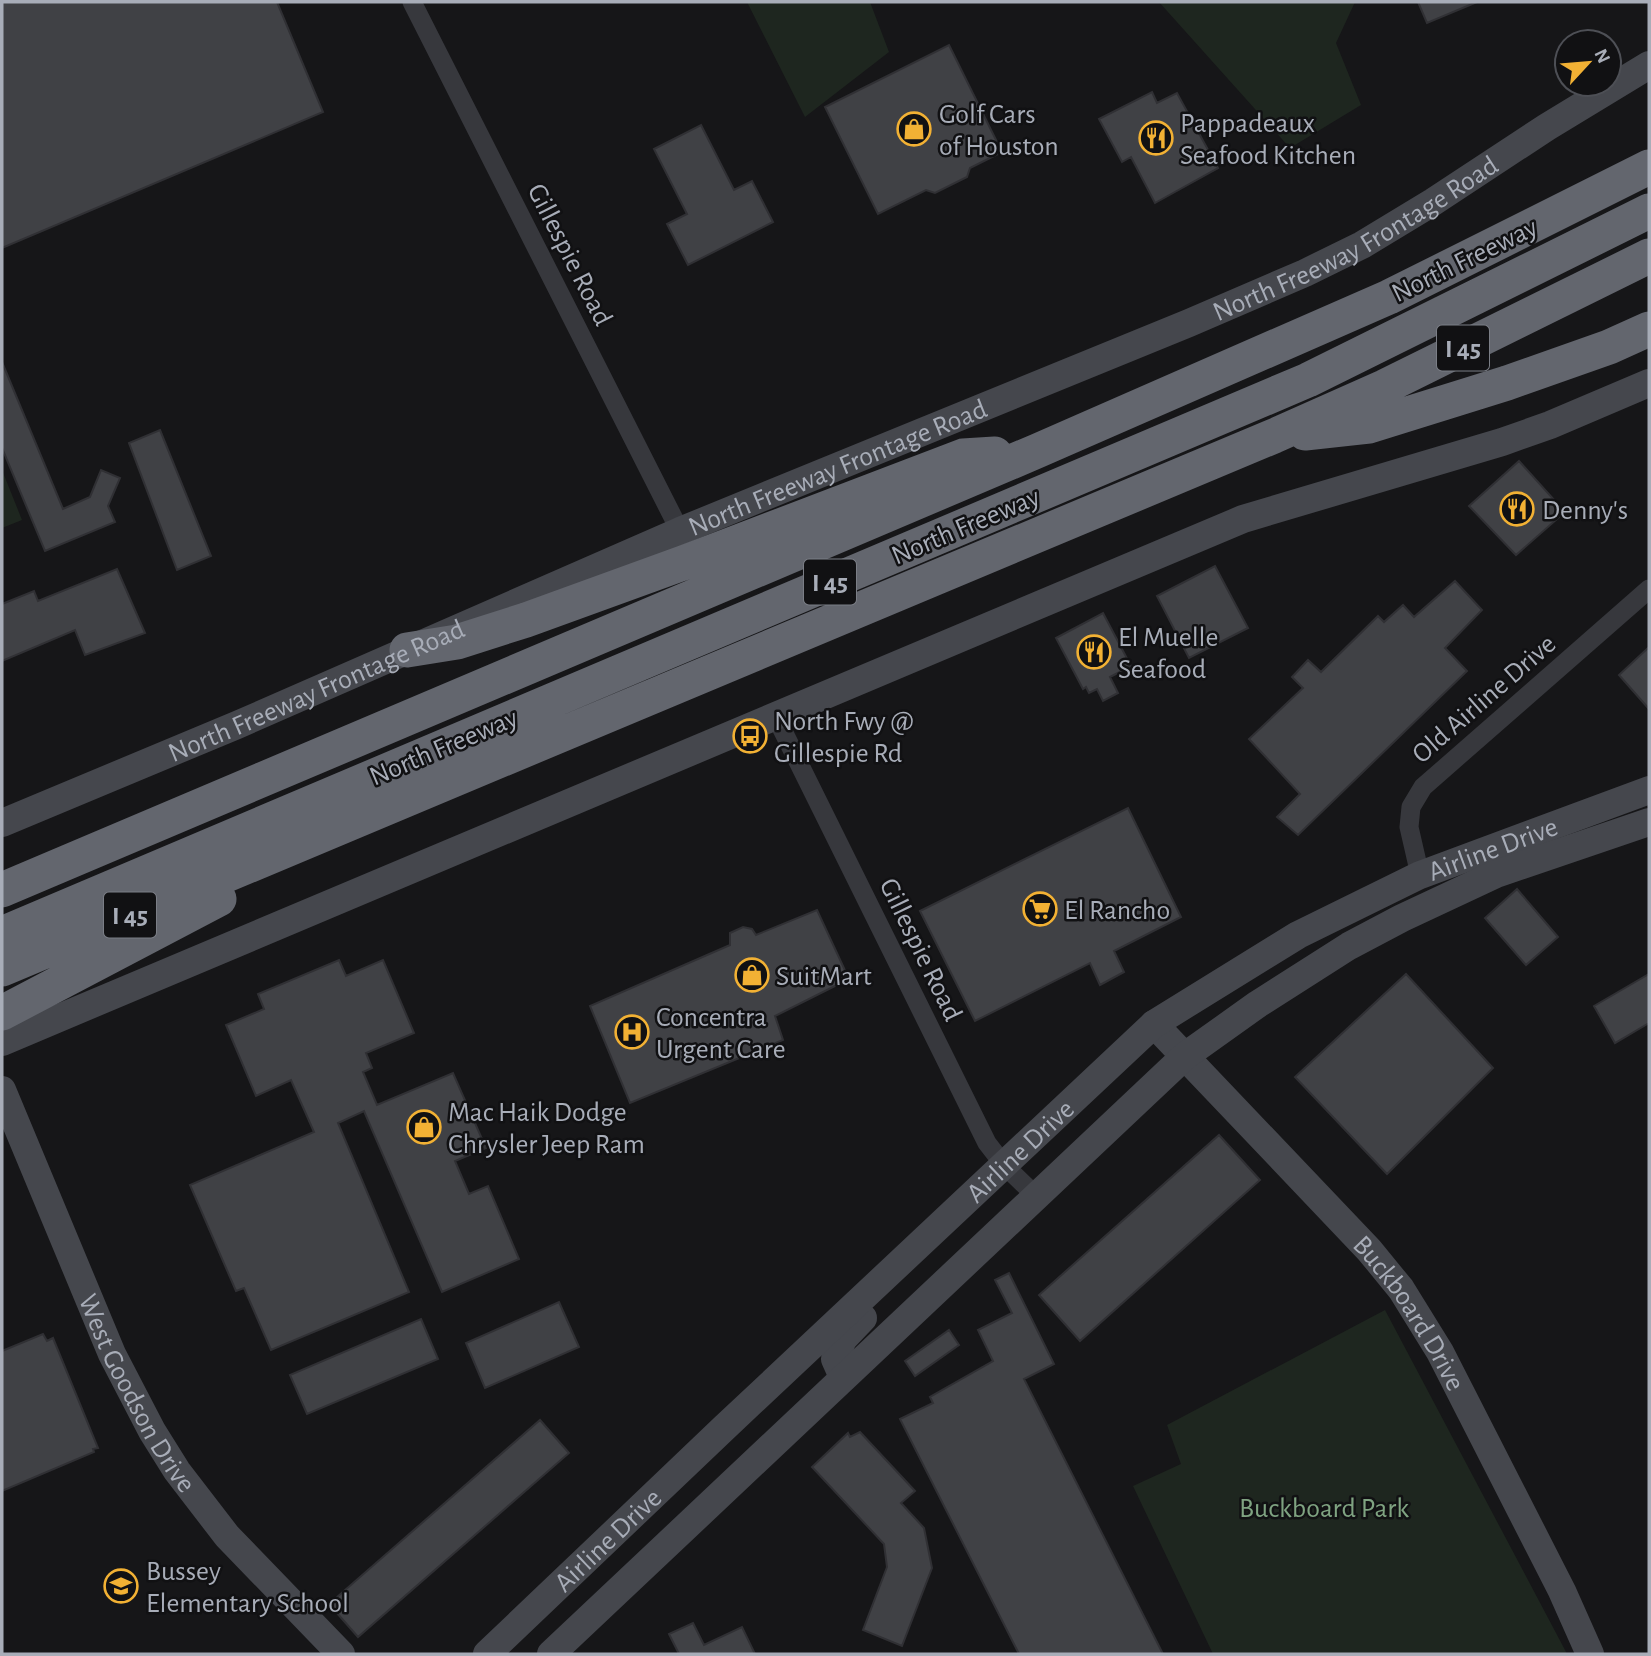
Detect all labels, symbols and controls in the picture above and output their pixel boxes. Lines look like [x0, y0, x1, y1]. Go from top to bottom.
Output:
north arrow [1553, 28, 1623, 98]
text: N [1590, 46, 1613, 66]
place label: Golf Cars of Houston [939, 101, 1059, 161]
shop icon: Golf Cars of Houston [895, 110, 933, 148]
place label: Pappadeaux Seafood Kitchen [1180, 110, 1356, 170]
restaurant icon: Pappadeaux Seafood Kitchen [1137, 119, 1175, 157]
street label: North Freeway Frontage Road [1205, 145, 1503, 325]
street label: Gillespie Road [522, 180, 617, 330]
street label: North Freeway [1386, 209, 1542, 309]
road number: I 45 [1437, 326, 1489, 370]
street label: North Freeway Frontage Road [683, 391, 991, 541]
street label: North Freeway [886, 479, 1044, 571]
restaurant icon: Denny's [1498, 490, 1536, 528]
place label: Denny's [1542, 497, 1628, 525]
road number: I 45 [804, 560, 856, 604]
street label: North Freeway Frontage Road [163, 609, 469, 769]
place label: El Muelle Seafood [1118, 624, 1218, 684]
street label: Old Airline Drive [1407, 630, 1561, 769]
restaurant icon: El Muelle Seafood [1075, 633, 1113, 671]
street label: North Freeway [364, 700, 522, 792]
place label: North Fwy @ Gillespie Rd [774, 708, 914, 768]
bus stop icon: North Fwy @ Gillespie Rd [731, 717, 769, 755]
street label: Airline Drive [1425, 813, 1562, 887]
street label: Gillespie Road [874, 874, 967, 1026]
supermarket icon: El Rancho [1021, 890, 1059, 928]
road number: I 45 [104, 893, 156, 938]
place label: El Rancho [1064, 897, 1170, 925]
shop icon: SuitMart [733, 956, 771, 994]
place label: SuitMart [776, 963, 872, 991]
place label: Concentra Urgent Care [656, 1004, 786, 1064]
hospital icon: Concentra Urgent Care [613, 1013, 651, 1051]
street label: Airline Drive [962, 1095, 1080, 1209]
place label: Mac Haik Dodge Chrysler Jeep Ram [448, 1099, 645, 1159]
shop icon: Mac Haik Dodge Chrysler Jeep Ram [405, 1108, 443, 1146]
street label: Buckboard Drive [1347, 1231, 1469, 1395]
street label: West Goodson Drive [73, 1290, 200, 1498]
street label: Airline Drive [550, 1484, 667, 1598]
park label: Buckboard Park [1239, 1495, 1409, 1523]
place label: Bussey Elementary School [146, 1558, 349, 1618]
school or university icon: Bussey Elementary School [102, 1567, 140, 1605]

